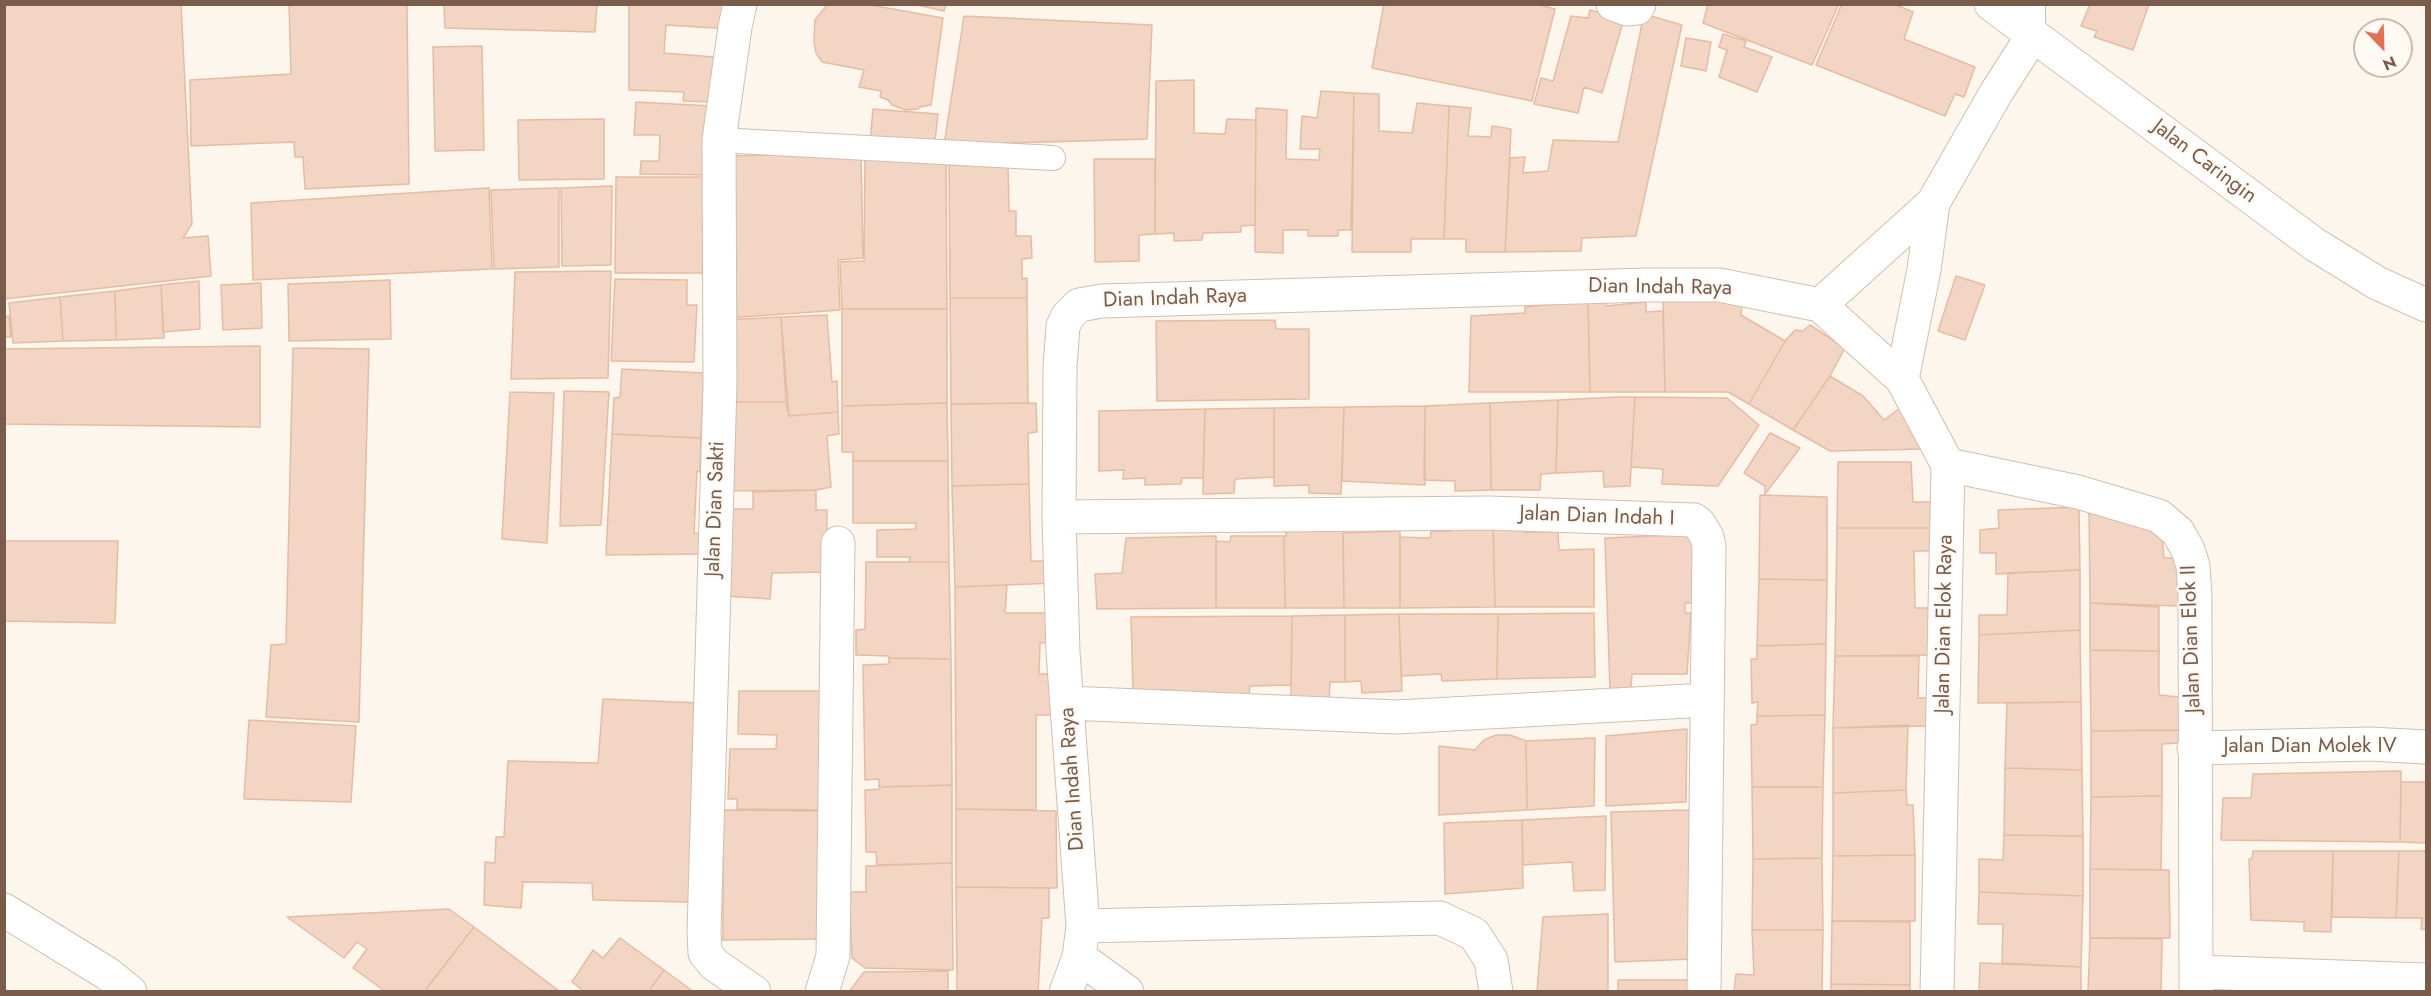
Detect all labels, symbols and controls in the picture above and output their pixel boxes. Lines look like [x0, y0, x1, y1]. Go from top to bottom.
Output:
north arrow [2353, 18, 2413, 78]
text: N [2379, 50, 2400, 76]
street label: Jalan Caringin [2147, 115, 2261, 209]
street label: Dian Indah Raya [1588, 274, 1732, 302]
street label: Dian Indah Raya [1103, 284, 1247, 314]
street label: Jalan Dian Sakti [701, 441, 731, 577]
street label: Jalan Dian Indah I [1519, 502, 1675, 532]
street label: Jalan Dian Elok Raya [1931, 534, 1959, 714]
street label: Jalan Dian Elok II [2177, 564, 2207, 714]
street label: Dian Indah Raya [1055, 706, 1091, 852]
street label: Jalan Dian Molek IV [2223, 734, 2397, 760]

